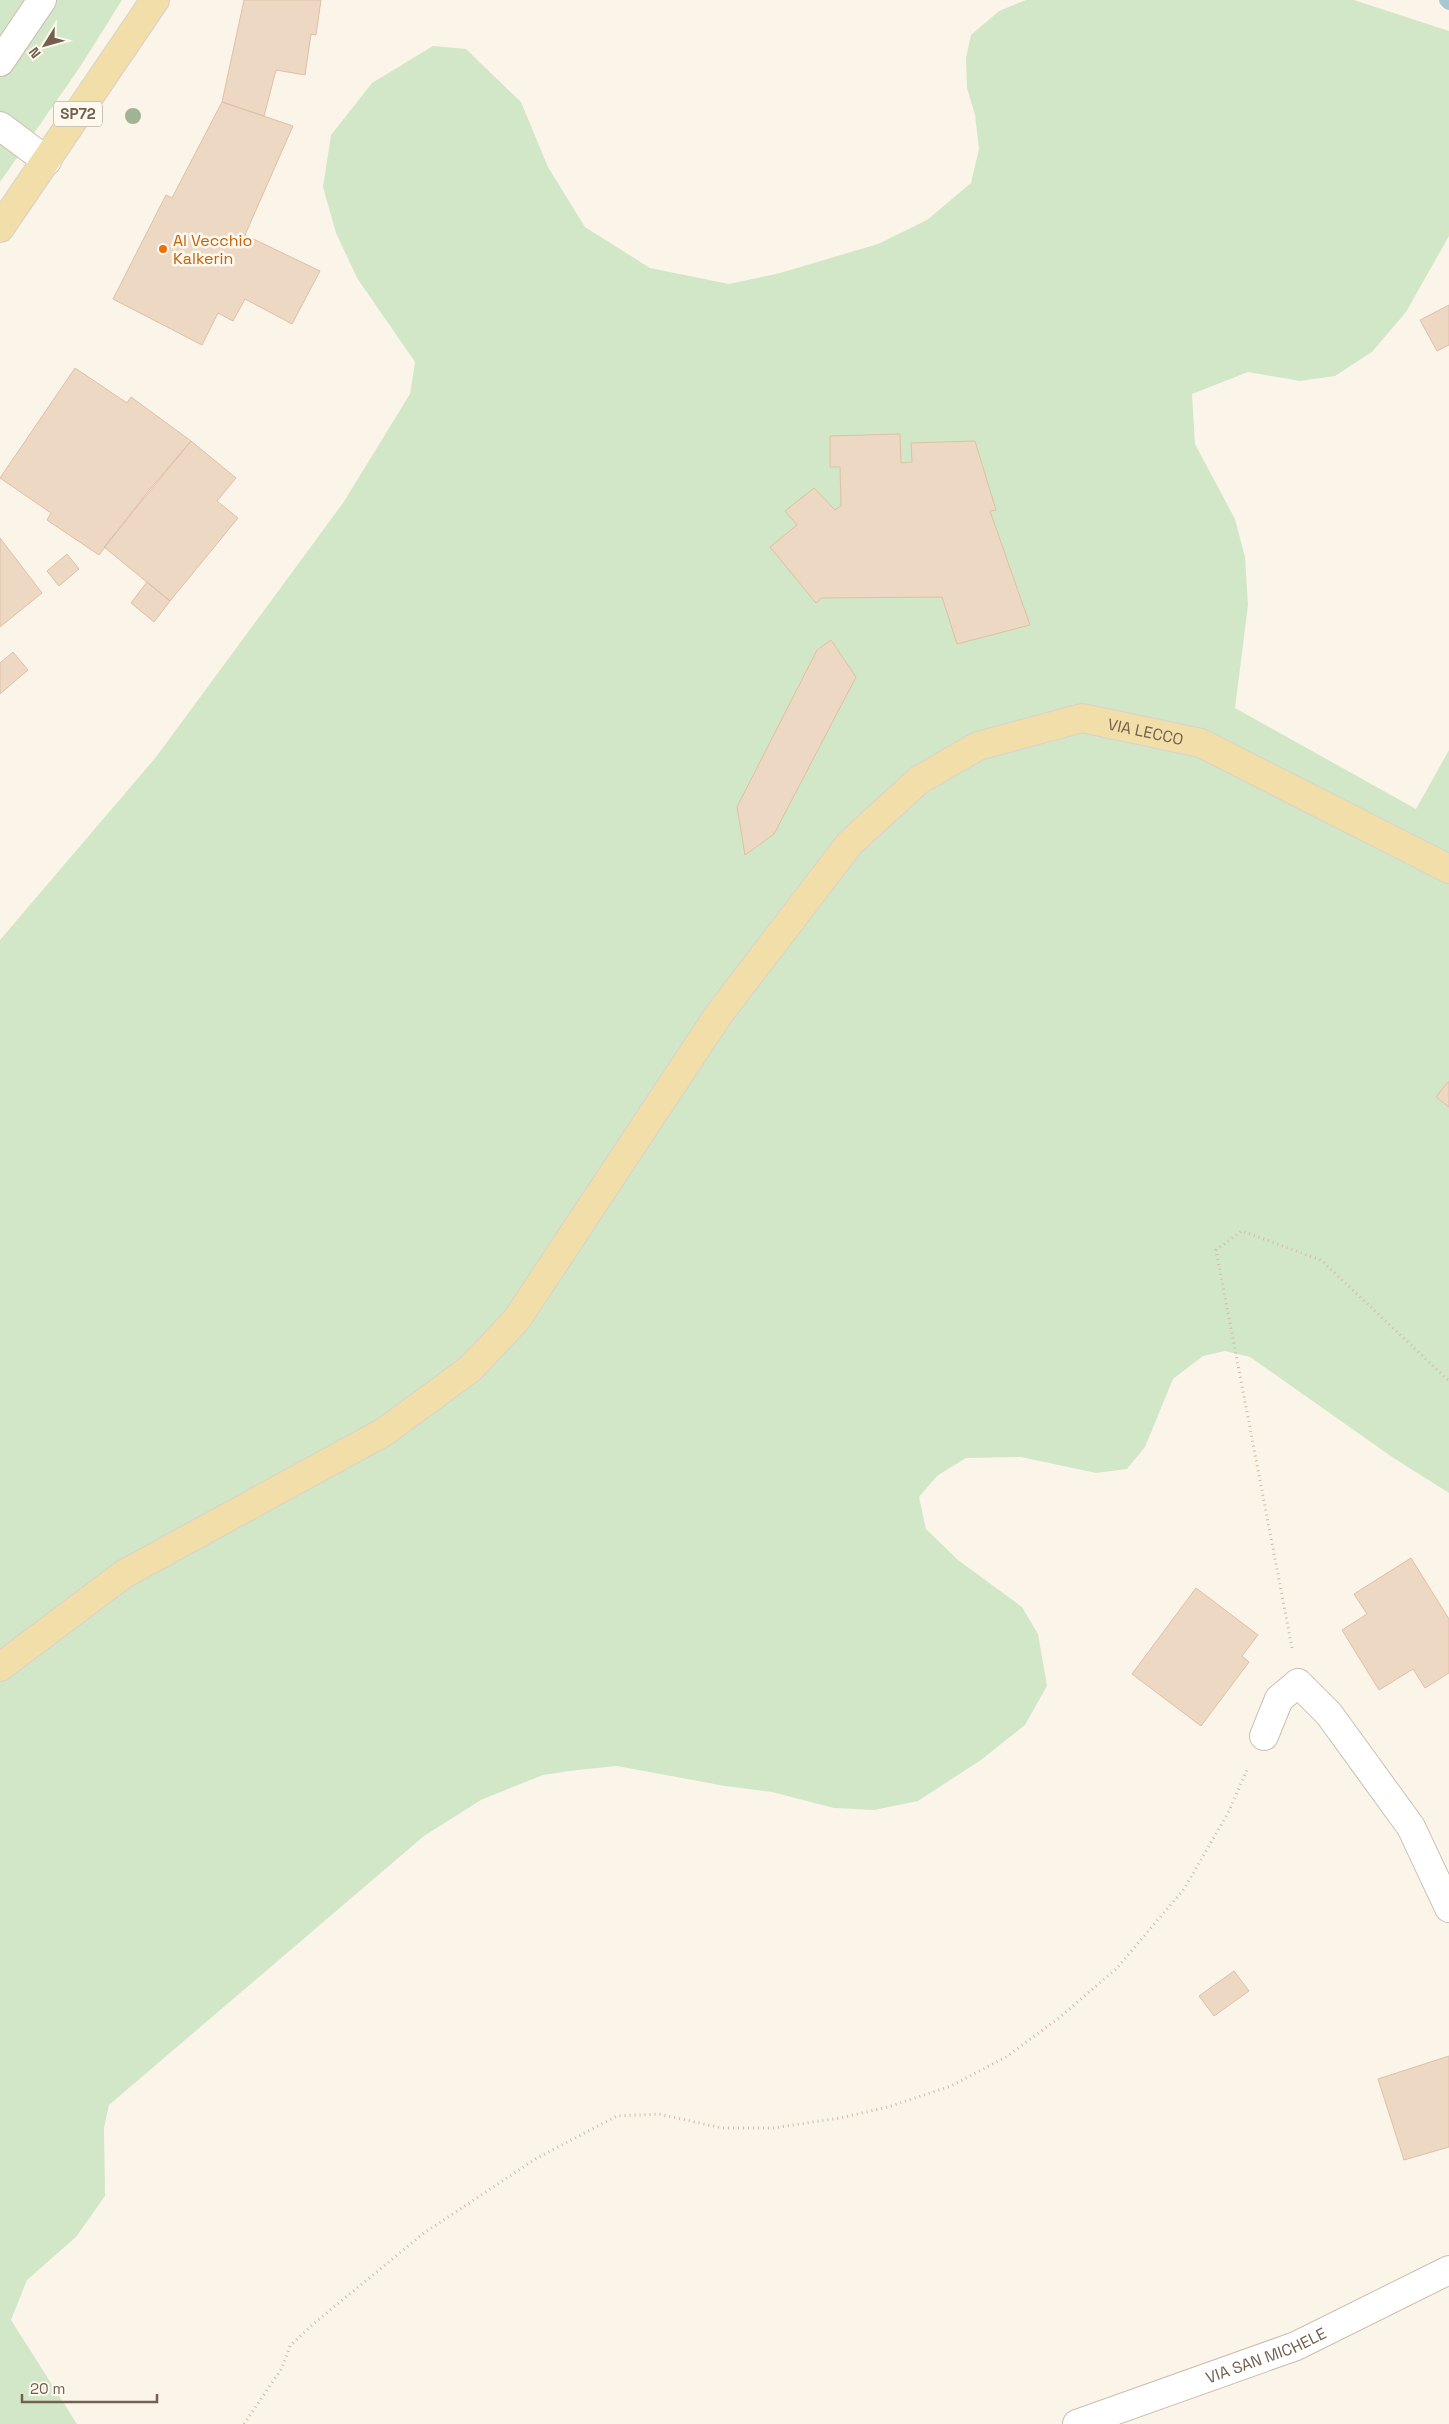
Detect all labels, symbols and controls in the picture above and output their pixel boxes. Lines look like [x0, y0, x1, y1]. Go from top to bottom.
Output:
north arrow [20, 20, 70, 70]
text: N [25, 44, 45, 62]
road number: SP72 [54, 102, 102, 126]
place label: Al Vecchio Kalkerin [173, 230, 252, 269]
marker: Al Vecchio Kalkerin [157, 243, 169, 255]
street label: VIA LECCO [1106, 714, 1185, 750]
street label: VIA SAN MICHELE [1203, 2323, 1330, 2388]
scale bar [22, 2372, 158, 2404]
text: 20 m [30, 2379, 65, 2398]

